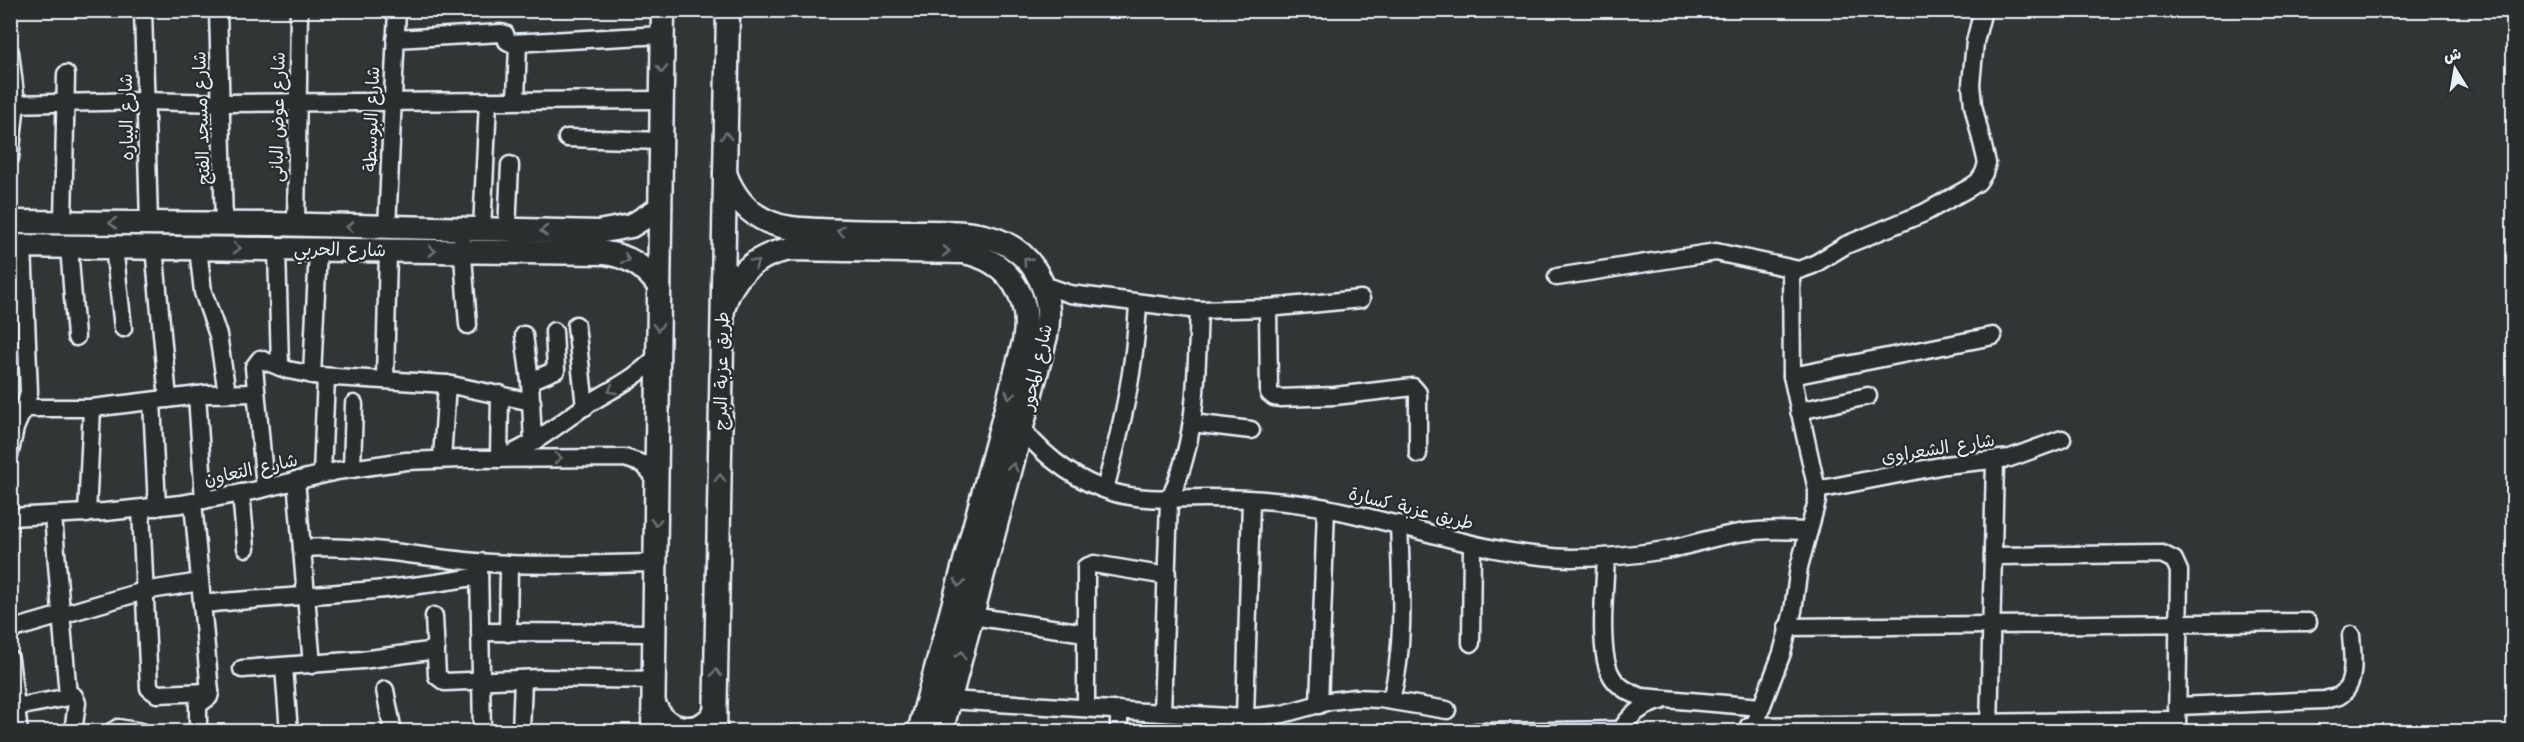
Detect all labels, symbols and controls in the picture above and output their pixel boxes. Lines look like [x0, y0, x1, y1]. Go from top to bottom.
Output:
north arrow [2425, 39, 2485, 99]
text: ش [2442, 43, 2463, 68]
street label: شارع مسجد الفتح [187, 51, 217, 185]
street label: شارع عوض البانى [264, 52, 292, 182]
one-way arrow [656, 64, 668, 73]
street label: شارع البوسطة [358, 66, 386, 172]
street label: شارع البياره [114, 73, 140, 161]
one-way arrow [720, 132, 732, 141]
one-way arrow [108, 217, 117, 229]
one-way arrow [345, 220, 354, 233]
one-way arrow [836, 224, 845, 237]
one-way arrow [540, 225, 549, 237]
street label: شارع الحربي [294, 237, 386, 266]
one-way arrow [232, 242, 241, 255]
one-way arrow [427, 245, 436, 257]
one-way arrow [942, 245, 951, 258]
one-way arrow [620, 252, 631, 264]
one-way arrow [1023, 257, 1034, 268]
one-way arrow [748, 259, 759, 270]
street label: طريق عزبة البرج [708, 311, 736, 431]
one-way arrow [652, 322, 664, 331]
street label: شارع المحور [1015, 322, 1059, 414]
one-way arrow [607, 383, 618, 395]
one-way arrow [1005, 389, 1017, 399]
street label: شارع الشعراوى [1879, 428, 1997, 470]
street label: شارع التعاون [202, 448, 300, 492]
one-way arrow [553, 452, 562, 464]
one-way arrow [1005, 462, 1018, 472]
one-way arrow [714, 474, 726, 483]
street label: طريق عزبة كسارة [1346, 481, 1476, 537]
one-way arrow [650, 517, 662, 526]
one-way arrow [954, 578, 967, 588]
one-way arrow [954, 650, 967, 660]
one-way arrow [710, 669, 722, 678]

